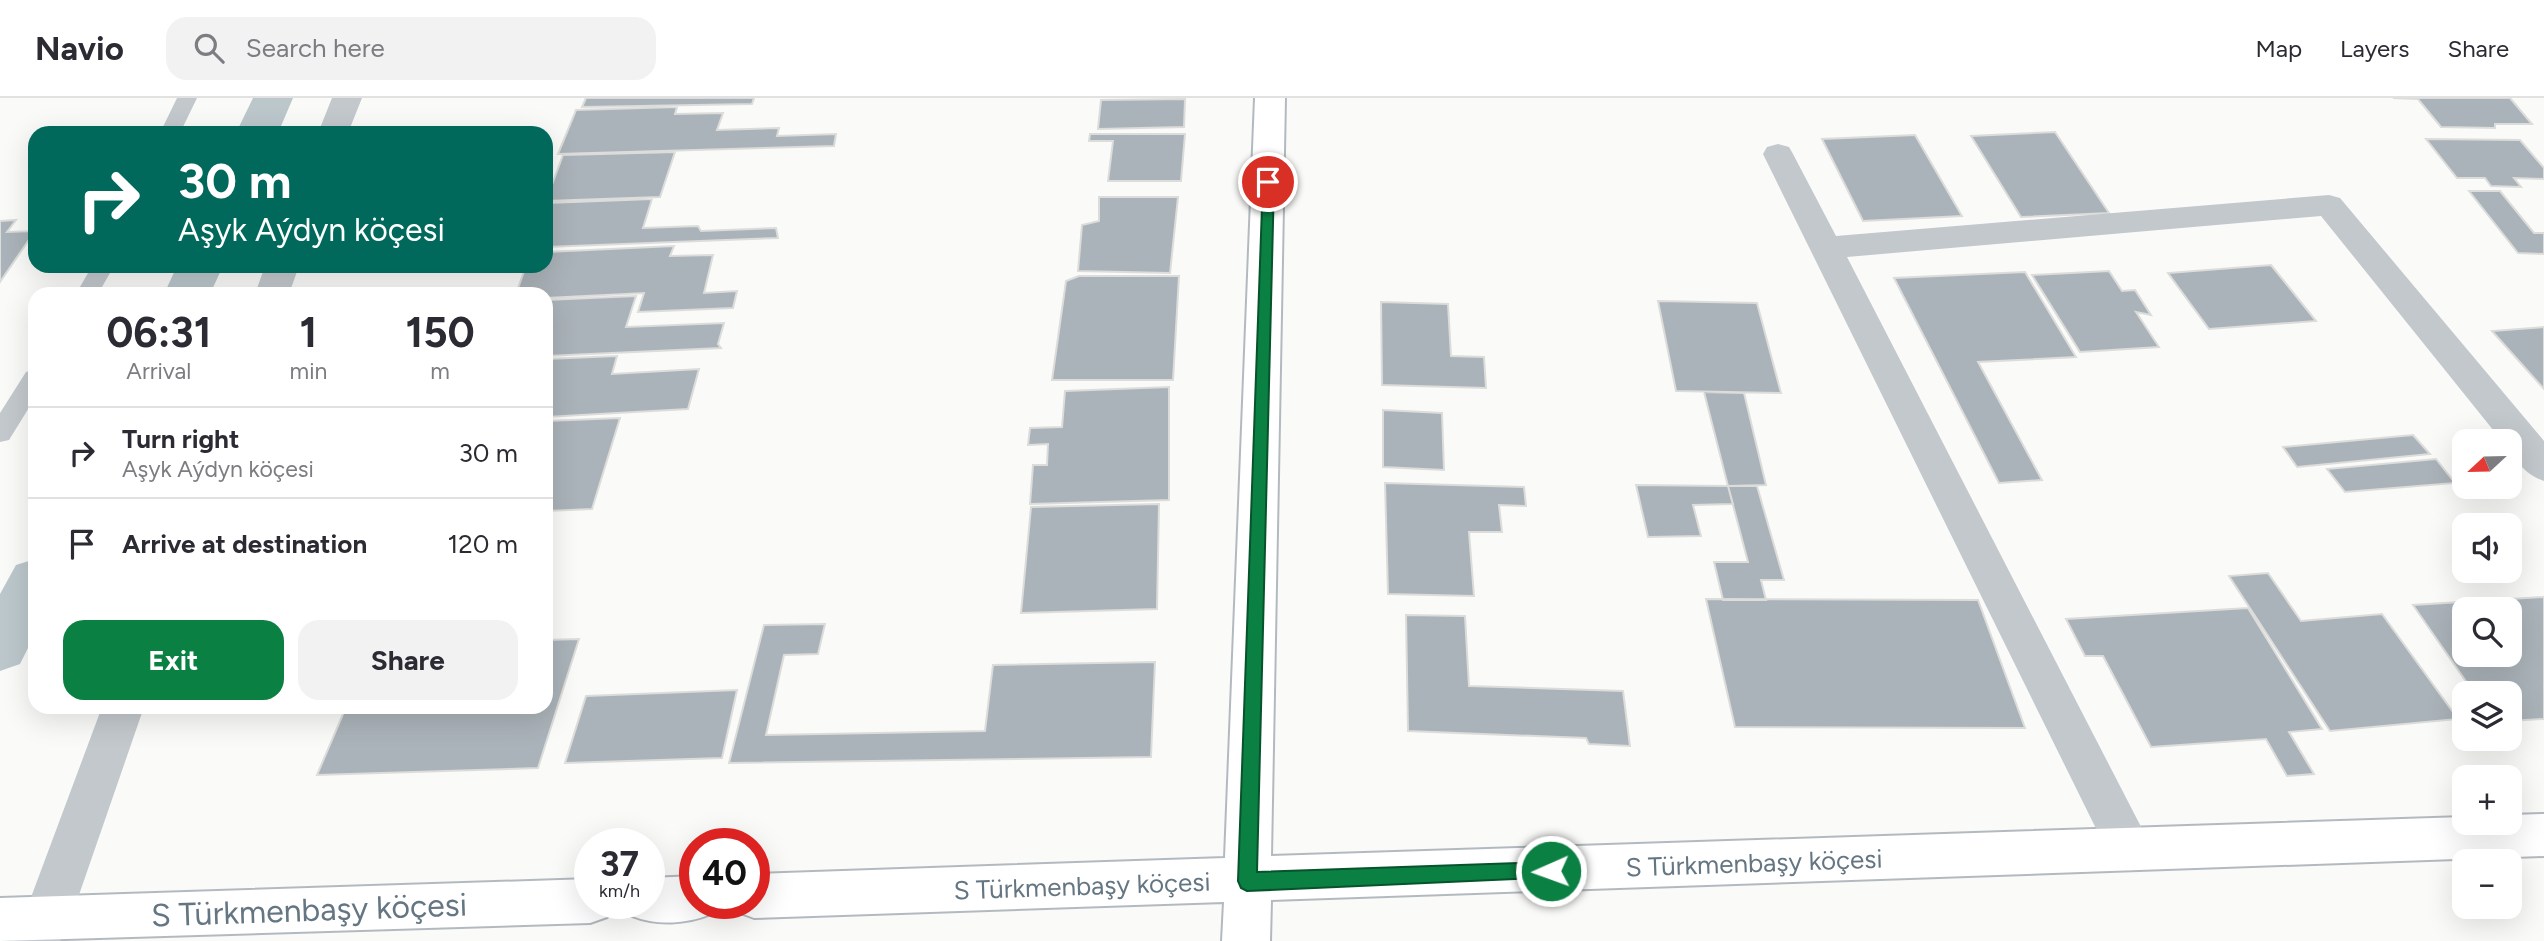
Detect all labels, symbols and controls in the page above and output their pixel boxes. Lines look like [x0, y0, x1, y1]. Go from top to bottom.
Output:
search box [166, 17, 656, 80]
text: Navio [35, 29, 124, 68]
icon: search [190, 29, 228, 67]
text: Search here [246, 32, 385, 64]
text: Map [2255, 34, 2302, 63]
text: Layers [2340, 34, 2409, 63]
text: Share [2447, 34, 2509, 63]
text: 30 m [178, 151, 291, 210]
pin [1238, 152, 1298, 212]
icon: right [63, 154, 154, 245]
icon: arrive [1249, 163, 1287, 201]
text: Aşyk Aýdyn köçesi [178, 211, 445, 249]
text: 06:31 [106, 307, 211, 358]
text: 1 [300, 307, 317, 358]
text: 150 [405, 307, 475, 358]
text: Arrival [126, 357, 191, 385]
text: min [290, 357, 327, 385]
text: m [430, 357, 450, 385]
text: Turn right [122, 423, 239, 455]
north arrow [2452, 429, 2522, 499]
map controls [2452, 429, 2522, 919]
icon: right [63, 434, 101, 472]
text: 30 m [459, 437, 518, 469]
text: Aşyk Aýdyn köçesi [122, 455, 314, 483]
button: sound [2452, 513, 2522, 583]
icon: arrive [63, 525, 101, 563]
text: Arrive at destination [122, 528, 367, 560]
text: 120 m [448, 528, 518, 560]
button: search [2452, 597, 2522, 667]
button: Exit [63, 620, 284, 700]
button: Share [298, 620, 518, 700]
button: layers [2452, 681, 2522, 751]
button: + [2452, 765, 2522, 835]
speed limit sign: 40 [679, 828, 770, 919]
position arrow [1514, 834, 1588, 908]
text: 37 [600, 843, 639, 885]
street label: S Türkmenbaşy köçesi [1625, 843, 1883, 883]
button: − [2452, 849, 2522, 919]
street label: S Türkmenbaşy köçesi [953, 866, 1211, 906]
text: km/h [599, 880, 640, 902]
street label: S Türkmenbaşy köçesi [150, 885, 468, 935]

